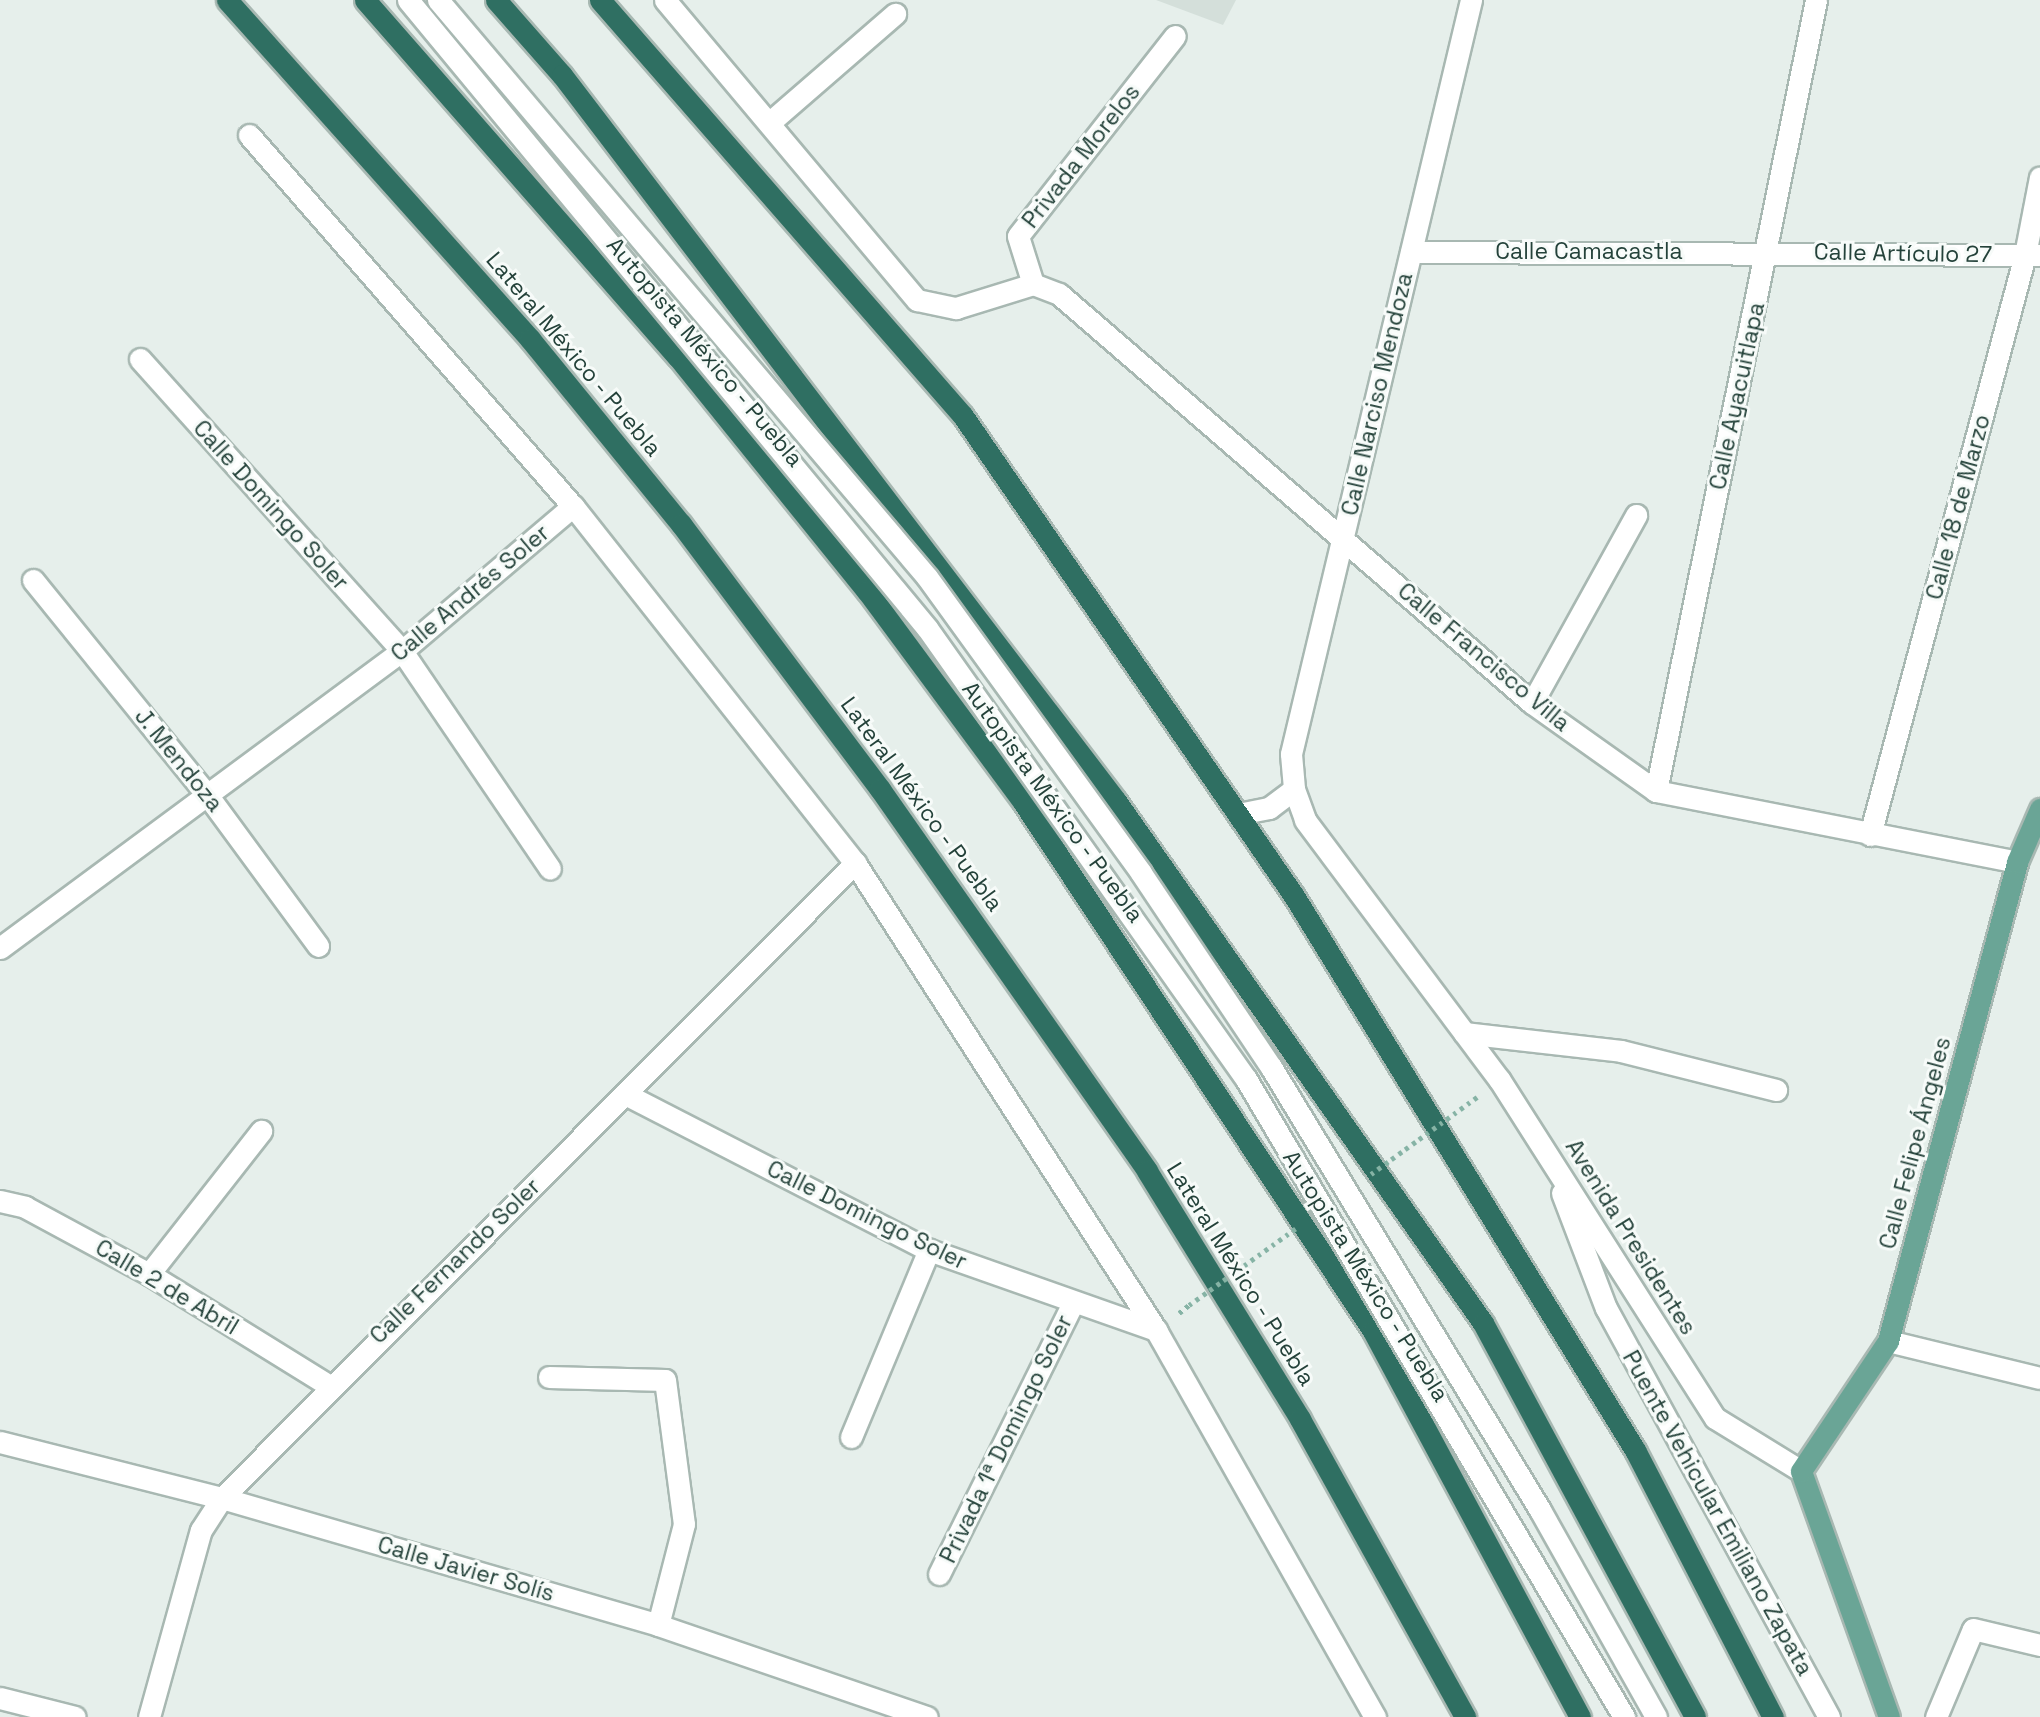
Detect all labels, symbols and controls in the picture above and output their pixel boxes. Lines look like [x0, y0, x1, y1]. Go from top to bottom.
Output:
street label: Privada Morelos [1016, 79, 1146, 233]
street label: Autopista México - Puebla [600, 231, 810, 473]
street label: Calle Camacastla [1495, 237, 1683, 265]
street label: Calle Artículo 27 [1814, 238, 1992, 268]
street label: Lateral México - Puebla [480, 246, 668, 462]
street label: Calle Narciso Mendoza [1336, 270, 1418, 518]
street label: Calle Ayacuitlapa [1704, 300, 1770, 492]
street label: Calle 18 de Marzo [1920, 411, 1996, 603]
street label: Calle Domingo Soler [188, 414, 354, 596]
street label: Calle Andrés Soler [385, 519, 555, 667]
street label: Calle Francisco Villa [1392, 577, 1576, 737]
street label: Autopista México - Puebla [956, 676, 1150, 928]
street label: Lateral México - Puebla [835, 691, 1009, 917]
street label: J. Mendoza [129, 703, 229, 817]
street label: Calle Felipe Ángeles [1873, 1034, 1957, 1252]
street label: Avenida Presidentes [1560, 1134, 1702, 1340]
street label: Autopista México - Puebla [1277, 1145, 1455, 1407]
street label: Calle Domingo Soler [763, 1155, 971, 1275]
street label: Lateral México - Puebla [1161, 1157, 1321, 1391]
street label: Calle Fernando Soler [364, 1173, 546, 1349]
street label: Calle 2 de Abril [90, 1233, 244, 1341]
street label: Privada 1ª Domingo Soler [934, 1311, 1078, 1567]
street label: Puente Vehicular Emiliano Zapata [1617, 1346, 1819, 1680]
street label: Calle Javier Solís [375, 1531, 557, 1607]

